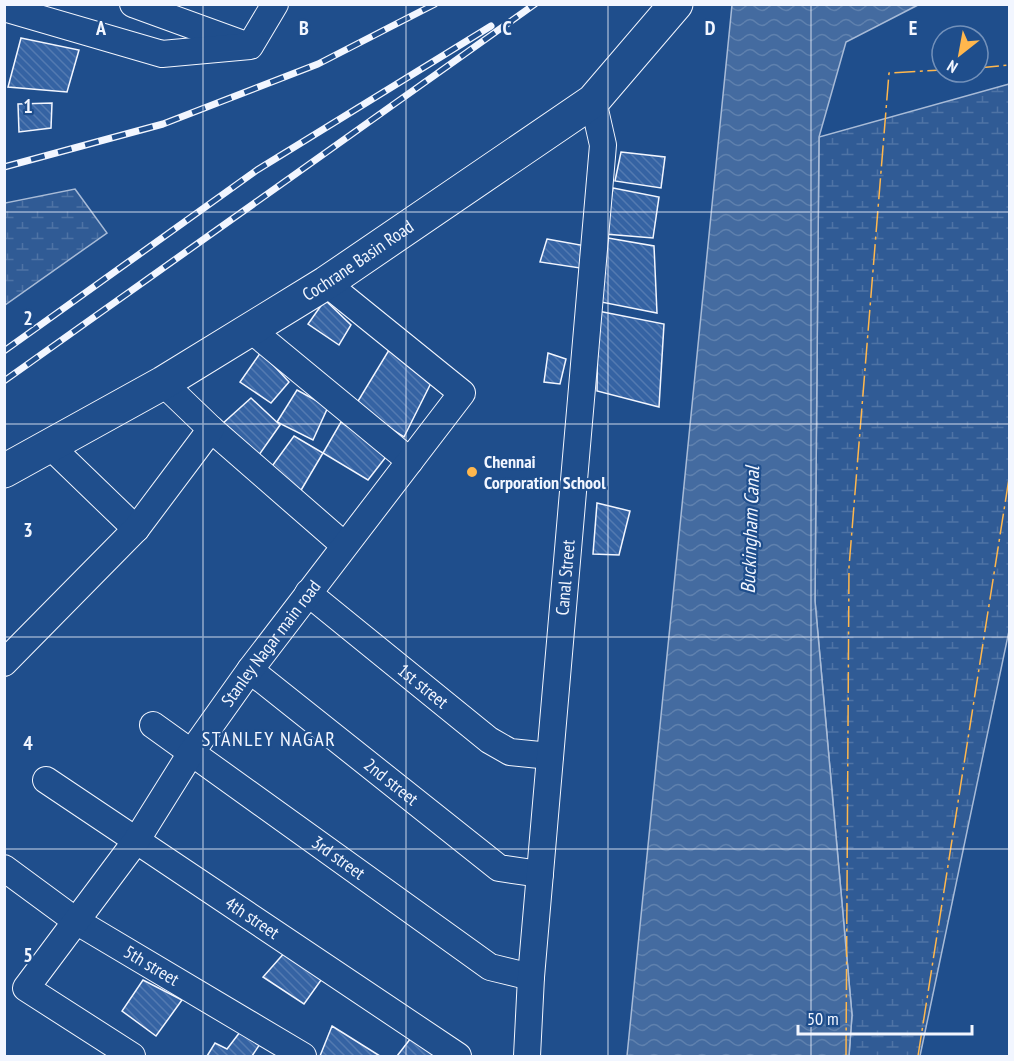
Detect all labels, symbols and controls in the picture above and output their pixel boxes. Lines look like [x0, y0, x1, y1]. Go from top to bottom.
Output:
text: A [95, 15, 107, 41]
text: B [299, 15, 309, 41]
text: C [502, 15, 512, 41]
text: D [705, 15, 716, 41]
text: E [909, 15, 917, 41]
north arrow [930, 24, 990, 84]
text: N [943, 56, 961, 78]
text: 1 [23, 93, 33, 119]
street label: Cochrane Basin Road [298, 215, 418, 306]
text: 2 [23, 305, 33, 331]
place label: Chennai Corporation School [484, 450, 606, 494]
water label: Buckingham Canal [735, 464, 765, 594]
marker: Chennai Corporation School [465, 465, 479, 479]
text: 3 [23, 517, 33, 543]
street label: Canal Street [550, 539, 580, 616]
street label: Stanley Nagar main road [216, 575, 326, 711]
street label: 1st street [393, 658, 453, 713]
district label: STANLEY NAGAR [202, 726, 336, 752]
text: 4 [23, 730, 33, 756]
street label: 2nd street [359, 753, 423, 810]
street label: 3rd street [307, 831, 370, 885]
street label: 4th street [221, 891, 284, 944]
street label: 5th street [120, 940, 183, 991]
text: 5 [23, 942, 33, 968]
scale bar [798, 998, 972, 1036]
text: 50 m [807, 1007, 839, 1030]

